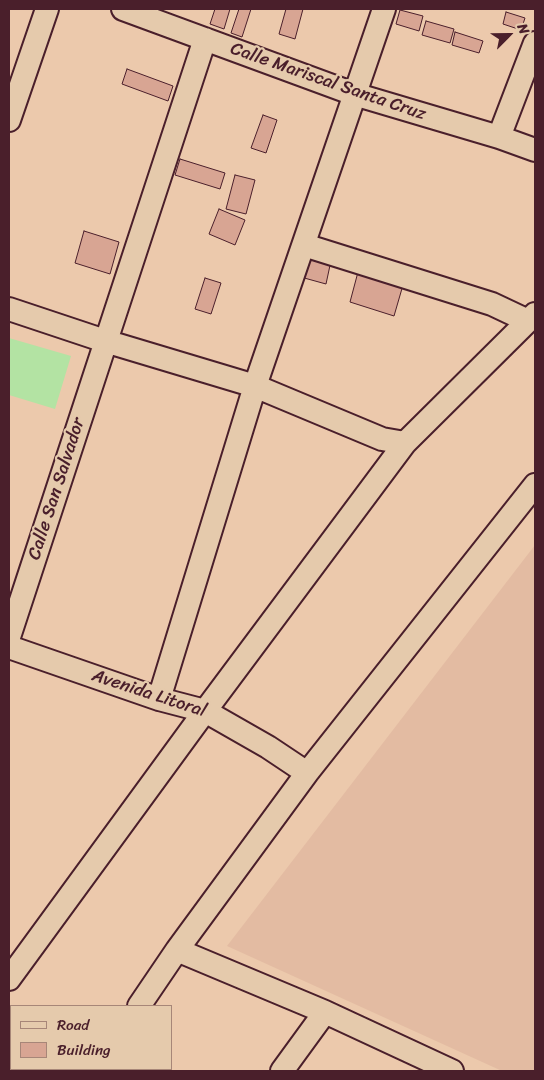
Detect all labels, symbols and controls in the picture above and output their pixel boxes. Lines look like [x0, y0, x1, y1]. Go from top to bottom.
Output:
north arrow [484, 10, 534, 60]
text: N [510, 20, 537, 38]
street label: Calle Mariscal Santa Cruz [228, 38, 428, 126]
street label: Calle San Salvador [24, 415, 90, 563]
street label: Avenida Litoral [89, 665, 209, 723]
legend [10, 1005, 172, 1070]
text: Road [57, 1012, 89, 1038]
text: Building [57, 1037, 111, 1063]

